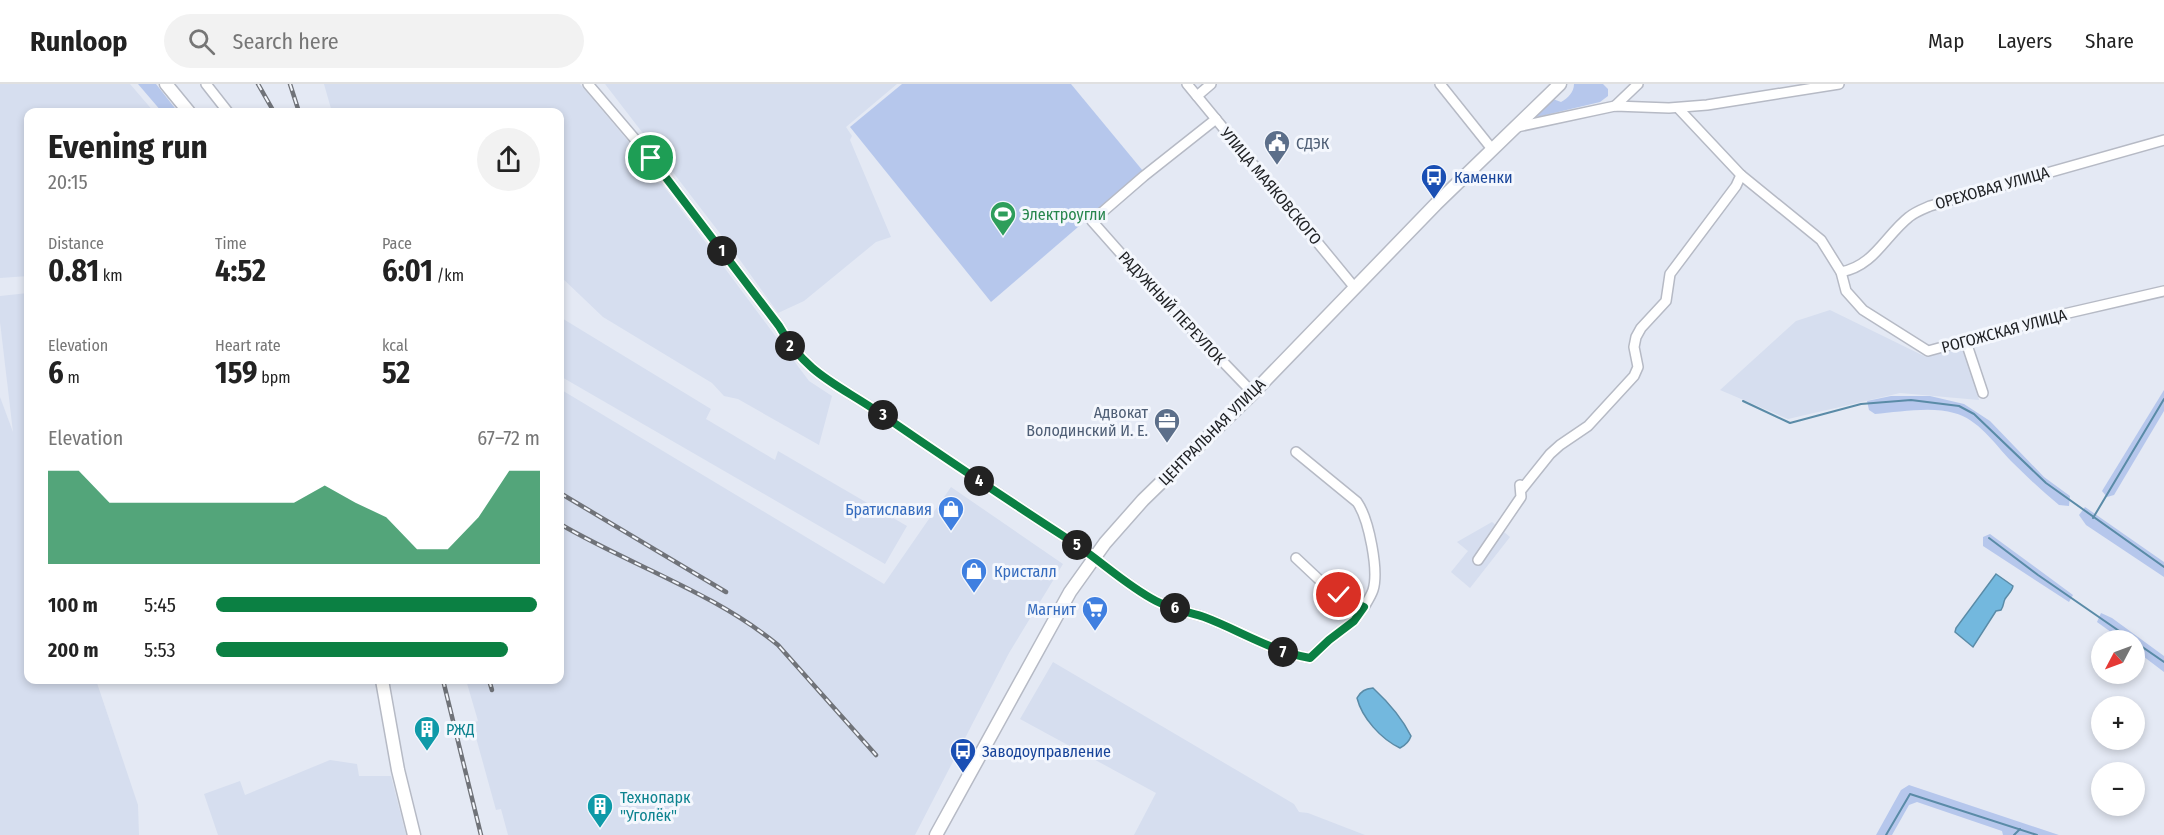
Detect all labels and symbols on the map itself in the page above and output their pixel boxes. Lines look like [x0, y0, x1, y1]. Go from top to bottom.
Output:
street label: УЛИЦА МАЯКОВСКОГО [1216, 123, 1326, 248]
public building icon: СДЭК [1262, 128, 1292, 166]
pin [625, 132, 676, 183]
place label: СДЭК [1296, 134, 1330, 153]
bus stop icon: Каменки [1419, 162, 1449, 200]
street label: ОРЕХОВАЯ УЛИЦА [1933, 162, 2052, 213]
place label: Каменки [1454, 168, 1513, 187]
sports icon: Электроугли [988, 199, 1018, 237]
place label: Электроугли [1022, 205, 1106, 224]
pin: 1 [707, 236, 737, 266]
street label: РАДУЖНЫЙ ПЕРЕУЛОК [1115, 247, 1230, 369]
street label: РОГОЖСКАЯ УЛИЦА [1939, 305, 2069, 357]
pin: 2 [775, 331, 805, 361]
street label: ЦЕНТРАЛЬНАЯ УЛИЦА [1155, 374, 1270, 489]
pin: 3 [868, 400, 898, 430]
place label: Адвокат Володинский И. Е. [1026, 403, 1148, 440]
office icon: Адвокат Володинский И. Е. [1152, 406, 1182, 444]
pin: 4 [964, 466, 994, 496]
shop icon: Братиславия [936, 494, 966, 532]
place label: Братиславия [845, 500, 932, 519]
pin: 5 [1062, 530, 1092, 560]
shop icon: Кристалл [959, 556, 989, 594]
place label: Кристалл [994, 562, 1057, 581]
pin [1313, 569, 1364, 620]
pin: 6 [1160, 593, 1190, 623]
supermarket icon: Магнит [1080, 594, 1110, 632]
place label: Магнит [1027, 600, 1076, 619]
north arrow [2091, 630, 2145, 684]
pin: 7 [1268, 637, 1298, 667]
building icon: РЖД [412, 714, 442, 752]
place label: РЖД [446, 720, 475, 739]
bus stop icon: Заводоуправление [948, 736, 978, 774]
place label: Заводоуправление [982, 742, 1111, 761]
place label: Технопарк "Уголёк" [620, 788, 691, 825]
building icon: Технопарк "Уголёк" [585, 791, 615, 829]

